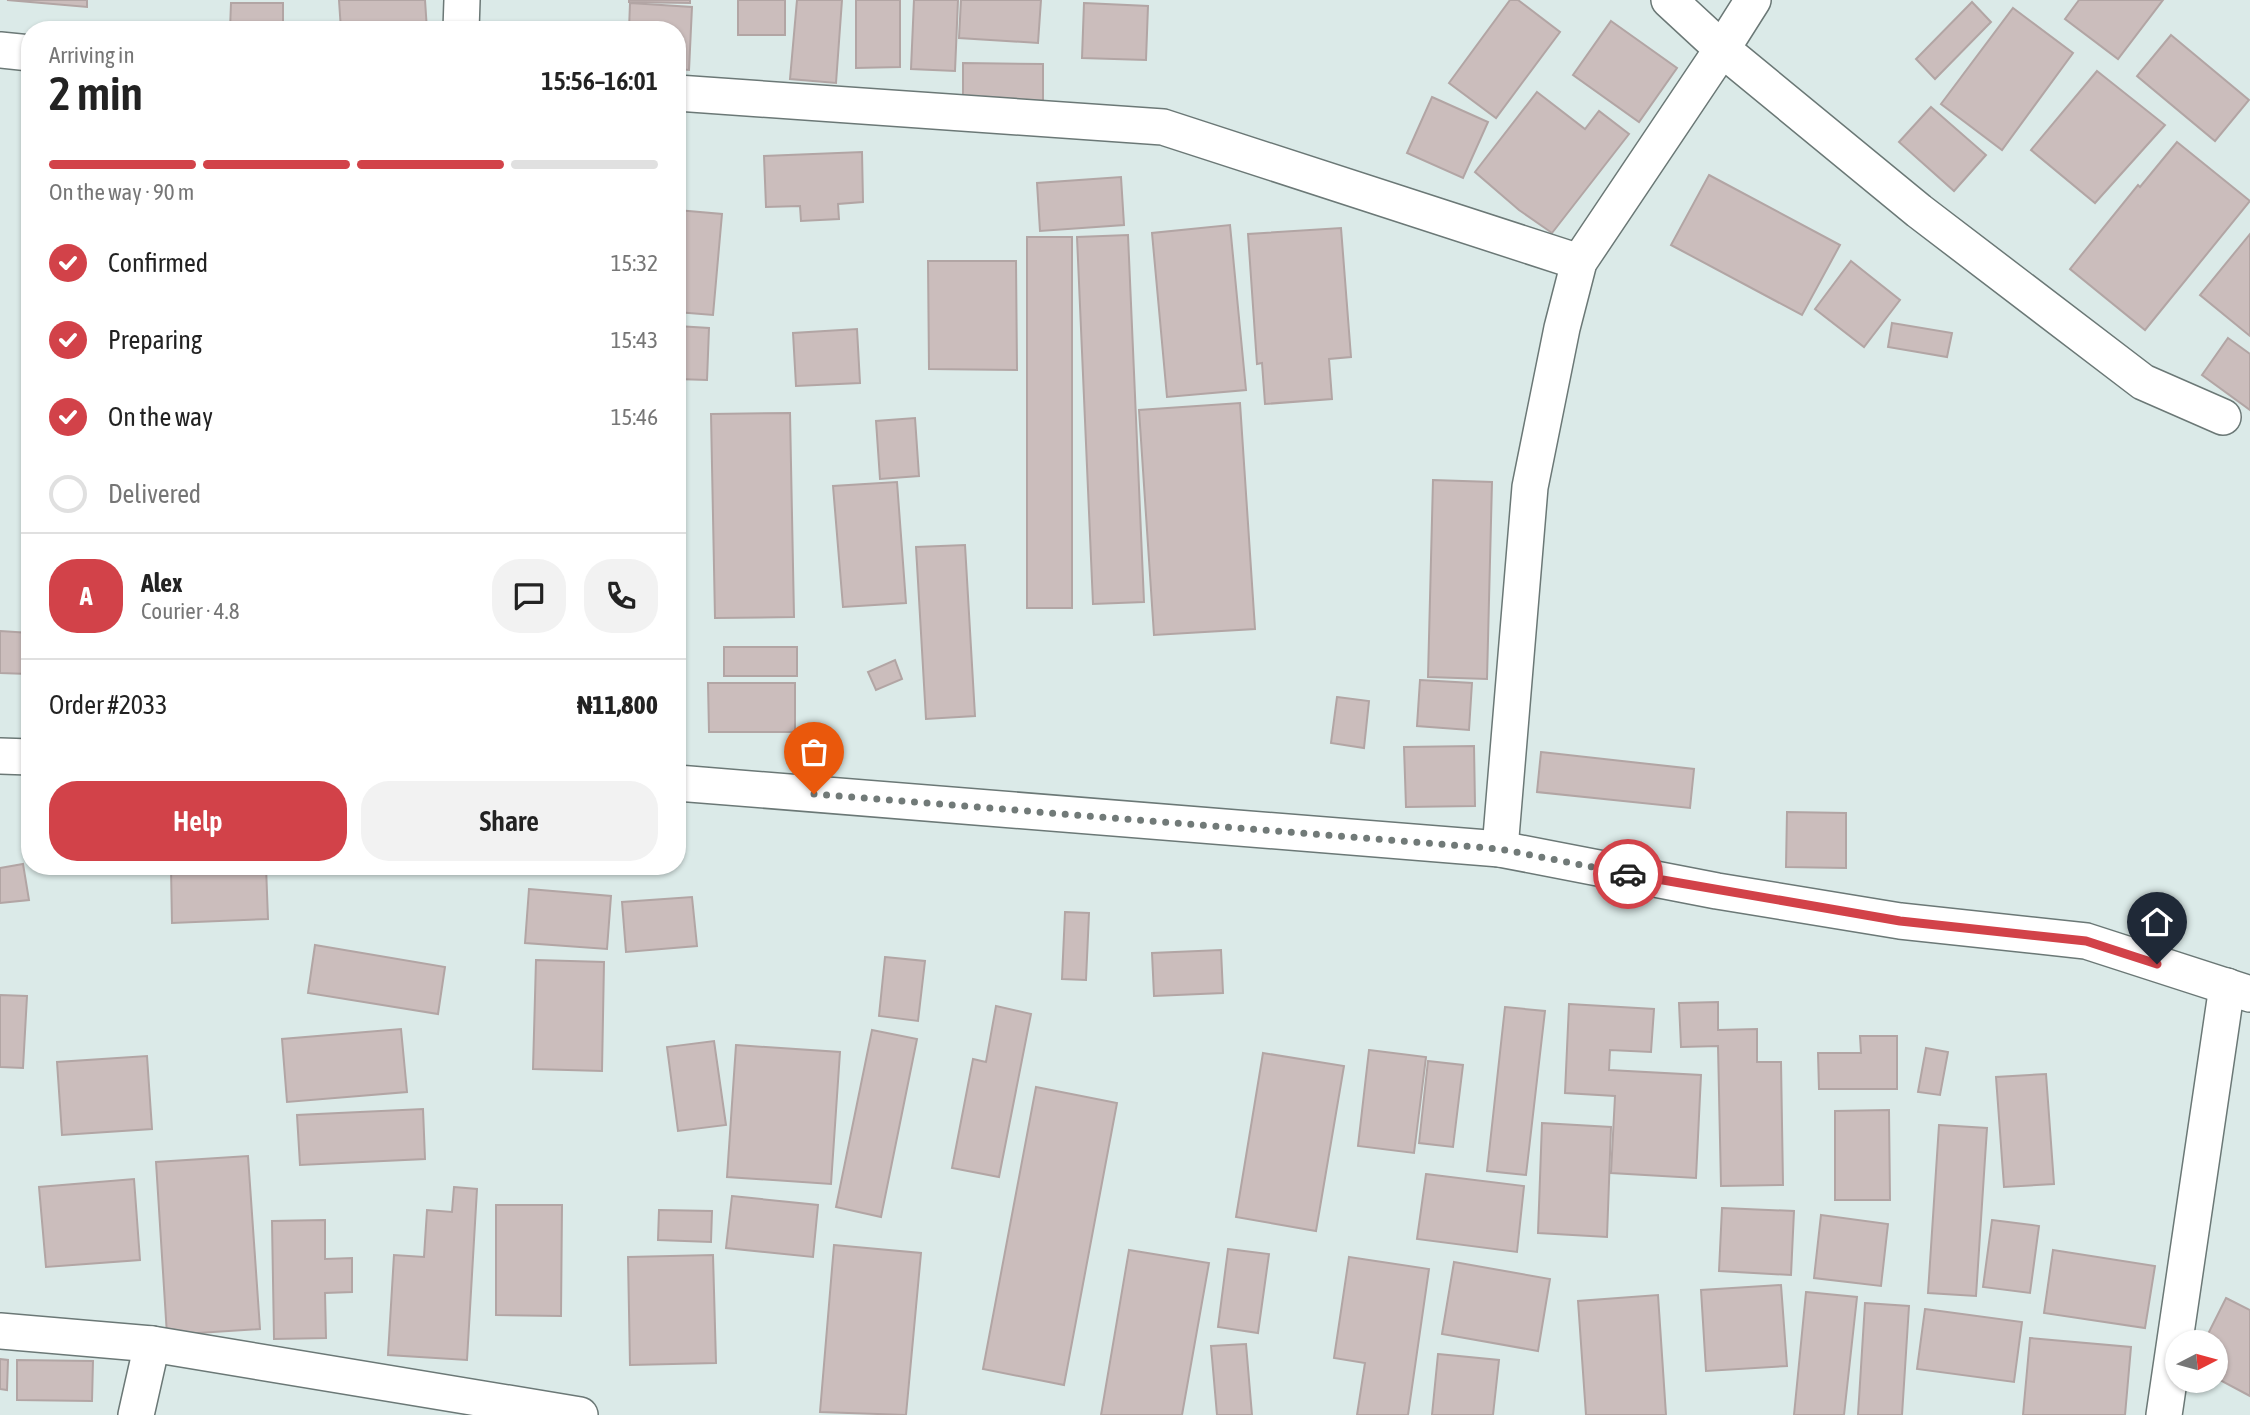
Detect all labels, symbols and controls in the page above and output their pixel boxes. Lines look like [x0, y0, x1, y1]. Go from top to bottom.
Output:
text: Arriving in [49, 42, 135, 68]
text: 15:56–16:01 [541, 66, 658, 96]
text: 2 min [49, 67, 143, 120]
text: On the way · 90 m [49, 179, 194, 205]
icon: check [49, 244, 87, 282]
text: Confirmed [108, 248, 208, 278]
text: 15:32 [611, 250, 658, 276]
icon: check [49, 321, 87, 359]
text: Preparing [108, 325, 202, 355]
text: 15:43 [611, 327, 658, 353]
icon: check [49, 398, 87, 436]
text: On the way [108, 402, 213, 432]
text: 15:46 [611, 404, 658, 430]
text: Delivered [108, 479, 201, 509]
button: chat [492, 559, 566, 633]
button: phone [584, 559, 658, 633]
text: Alex [141, 568, 182, 598]
text: A [80, 581, 92, 611]
text: Courier · 4.8 [141, 598, 240, 624]
text: Order #2033 [49, 690, 168, 720]
text: ₦11,800 [577, 690, 658, 720]
pin [784, 722, 844, 794]
icon: bag [795, 733, 833, 771]
button: Help [49, 781, 347, 861]
button: Share [361, 781, 658, 861]
courier [1593, 839, 1663, 909]
icon: car [1609, 855, 1647, 893]
pin [2127, 892, 2187, 964]
icon: home [2138, 903, 2176, 941]
north arrow [2165, 1330, 2228, 1393]
map controls [2165, 1330, 2228, 1393]

